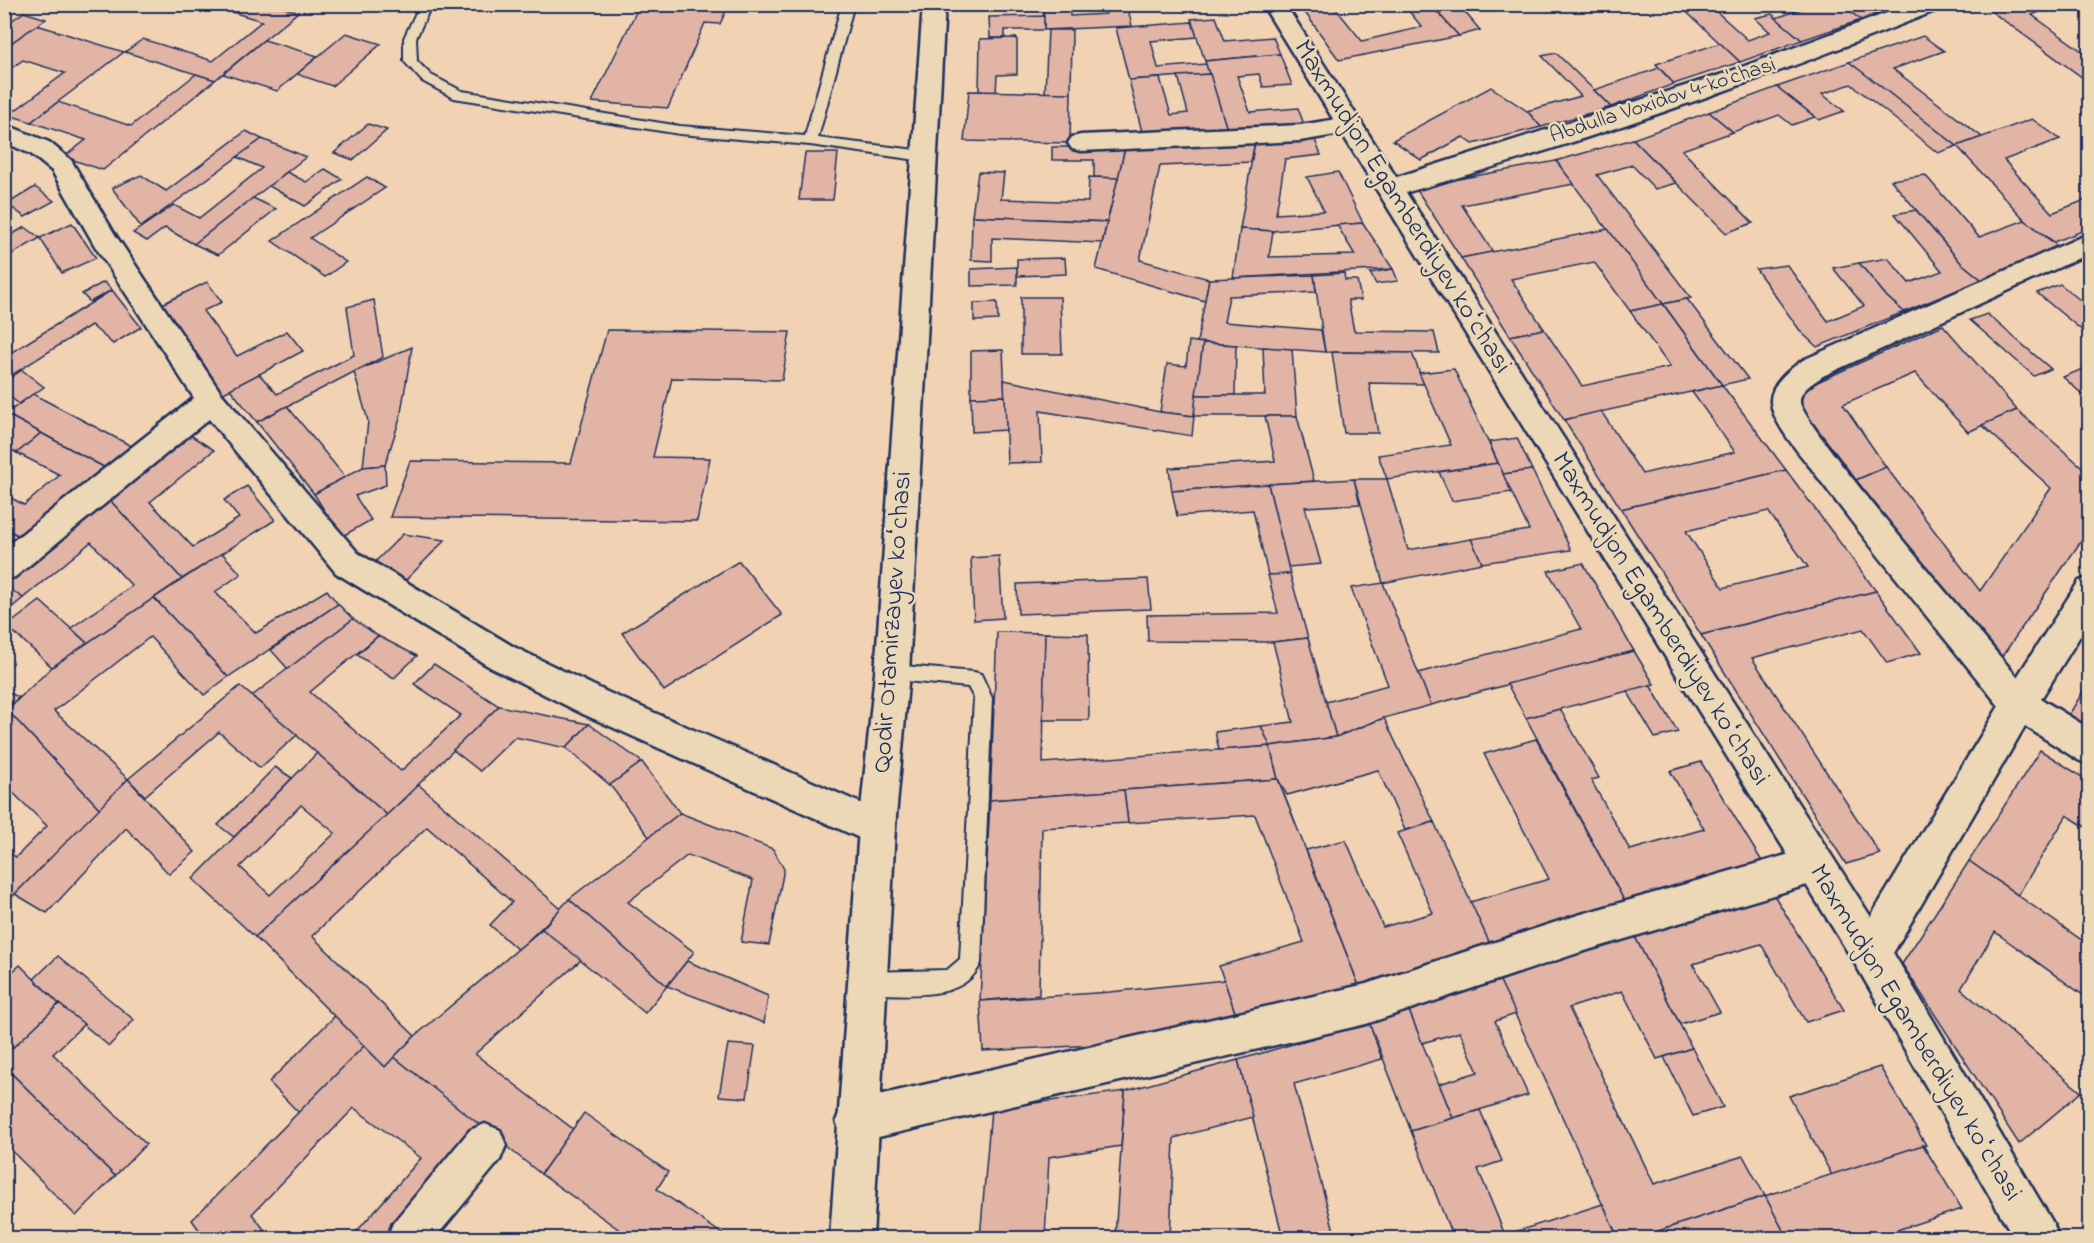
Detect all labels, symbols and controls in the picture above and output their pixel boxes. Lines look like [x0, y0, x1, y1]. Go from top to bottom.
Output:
street label: Maxmudjon Egamberdiyev koʻchasi [1283, 33, 1521, 381]
street label: Abdulla Voxidov 4-ko'chasi [1546, 49, 1780, 153]
street label: Maxmudjon Egamberdiyev koʻchasi [1541, 445, 1779, 793]
street label: Qodir Otamirzayev koʻchasi [863, 470, 923, 774]
street label: Maxmudjon Egamberdiyev koʻchasi [1799, 857, 2031, 1209]

